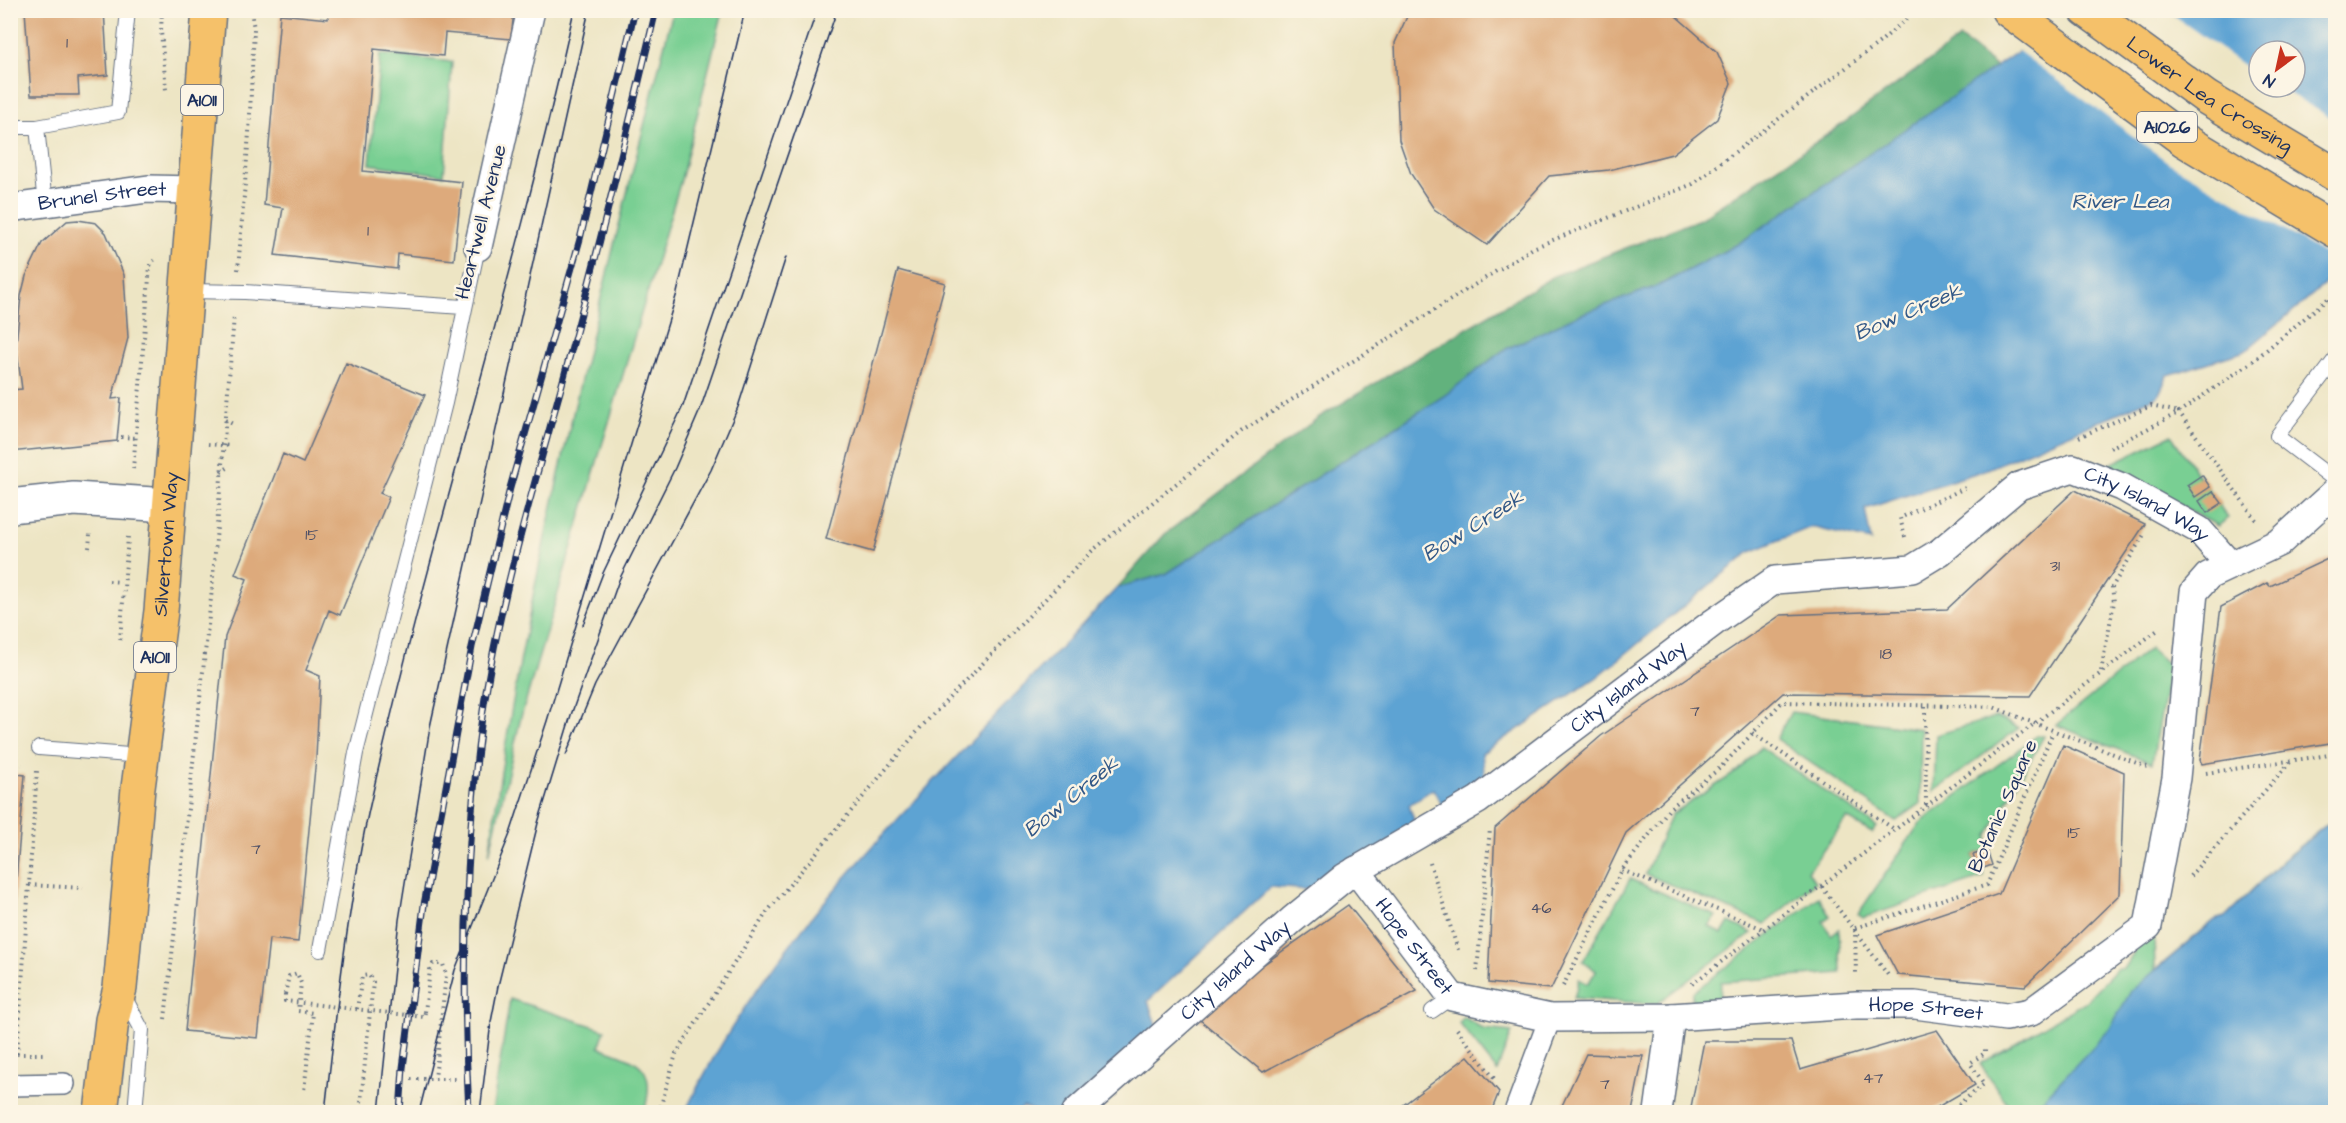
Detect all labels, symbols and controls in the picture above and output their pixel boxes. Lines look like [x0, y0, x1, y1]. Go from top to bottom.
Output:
street label: Lower Lea Crossing [2121, 30, 2298, 161]
house number: 1 [66, 32, 68, 54]
north arrow [2247, 39, 2307, 99]
text: N [2259, 69, 2280, 93]
road number: A1011 [181, 85, 223, 115]
road number: A1026 [2137, 112, 2197, 142]
street label: Heartwell Avenue [448, 142, 514, 302]
street label: Brunel Street [36, 175, 167, 218]
water label: River Lea [2072, 187, 2170, 216]
house number: 1 [367, 220, 369, 242]
water label: Bow Creek [1850, 276, 1967, 348]
street label: City Island Way [2080, 460, 2217, 548]
street label: Silvertown Way [147, 471, 187, 617]
water label: Bow Creek [1417, 483, 1530, 569]
house number: 15 [305, 524, 319, 546]
house number: 31 [2050, 555, 2060, 577]
street label: City Island Way [1564, 634, 1693, 740]
road number: A1011 [134, 642, 176, 672]
house number: 18 [1880, 643, 1892, 665]
house number: 7 [1690, 700, 1700, 722]
street label: Botanic Square [1961, 735, 2045, 877]
water label: Bow Creek [1017, 749, 1125, 844]
house number: 15 [2067, 822, 2081, 844]
house number: 7 [251, 838, 261, 860]
street label: Hope Street [1368, 892, 1460, 1001]
house number: 46 [1531, 897, 1551, 919]
street label: City Island Way [1174, 914, 1297, 1027]
street label: Hope Street [1869, 991, 1985, 1028]
house number: 47 [1863, 1067, 1884, 1089]
house number: 7 [1600, 1073, 1610, 1095]

